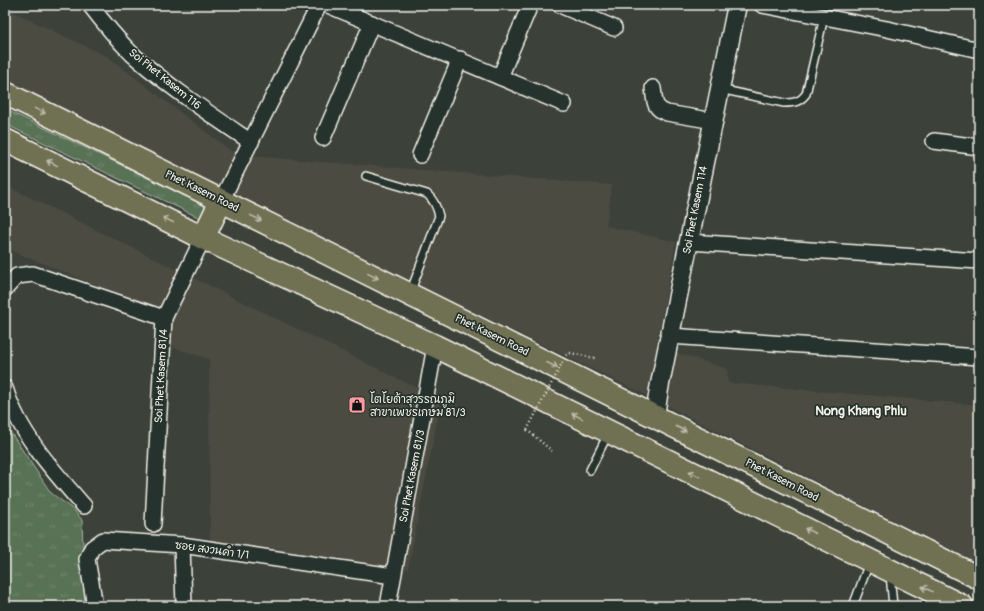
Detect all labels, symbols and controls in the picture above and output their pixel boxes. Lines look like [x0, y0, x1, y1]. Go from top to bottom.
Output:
street label: Soi Phet Kasem 116 [126, 46, 204, 112]
one-way arrow [34, 107, 46, 115]
one-way arrow [46, 159, 58, 166]
street label: Soi Phet Kasem 114 [680, 164, 710, 255]
street label: Phet Kasem Road [163, 168, 241, 214]
one-way arrow [250, 215, 262, 222]
one-way arrow [162, 216, 174, 224]
one-way arrow [367, 273, 379, 280]
street label: Phet Kasem Road [453, 312, 531, 358]
street label: Soi Phet Kasem 81/4 [152, 328, 170, 424]
one-way arrow [546, 362, 558, 369]
place label: โตโยต้าสุวรรณภูมิ สาขาเพชรเกษม 81/3 [370, 391, 466, 419]
shop icon: โตโยต้าสุวรรณภูมิ สาขาเพชรเกษม 81/3 [347, 395, 367, 415]
district label: Nong Khang Phlu [815, 403, 907, 419]
one-way arrow [572, 412, 584, 419]
one-way arrow [675, 426, 687, 433]
street label: Soi Phet Kasem 81/3 [397, 429, 427, 523]
street label: Phet Kasem Road [743, 456, 821, 504]
one-way arrow [688, 470, 700, 477]
one-way arrow [805, 527, 817, 534]
street label: ซอย สงวนคำ 1/1 [174, 537, 250, 562]
one-way arrow [921, 585, 933, 592]

